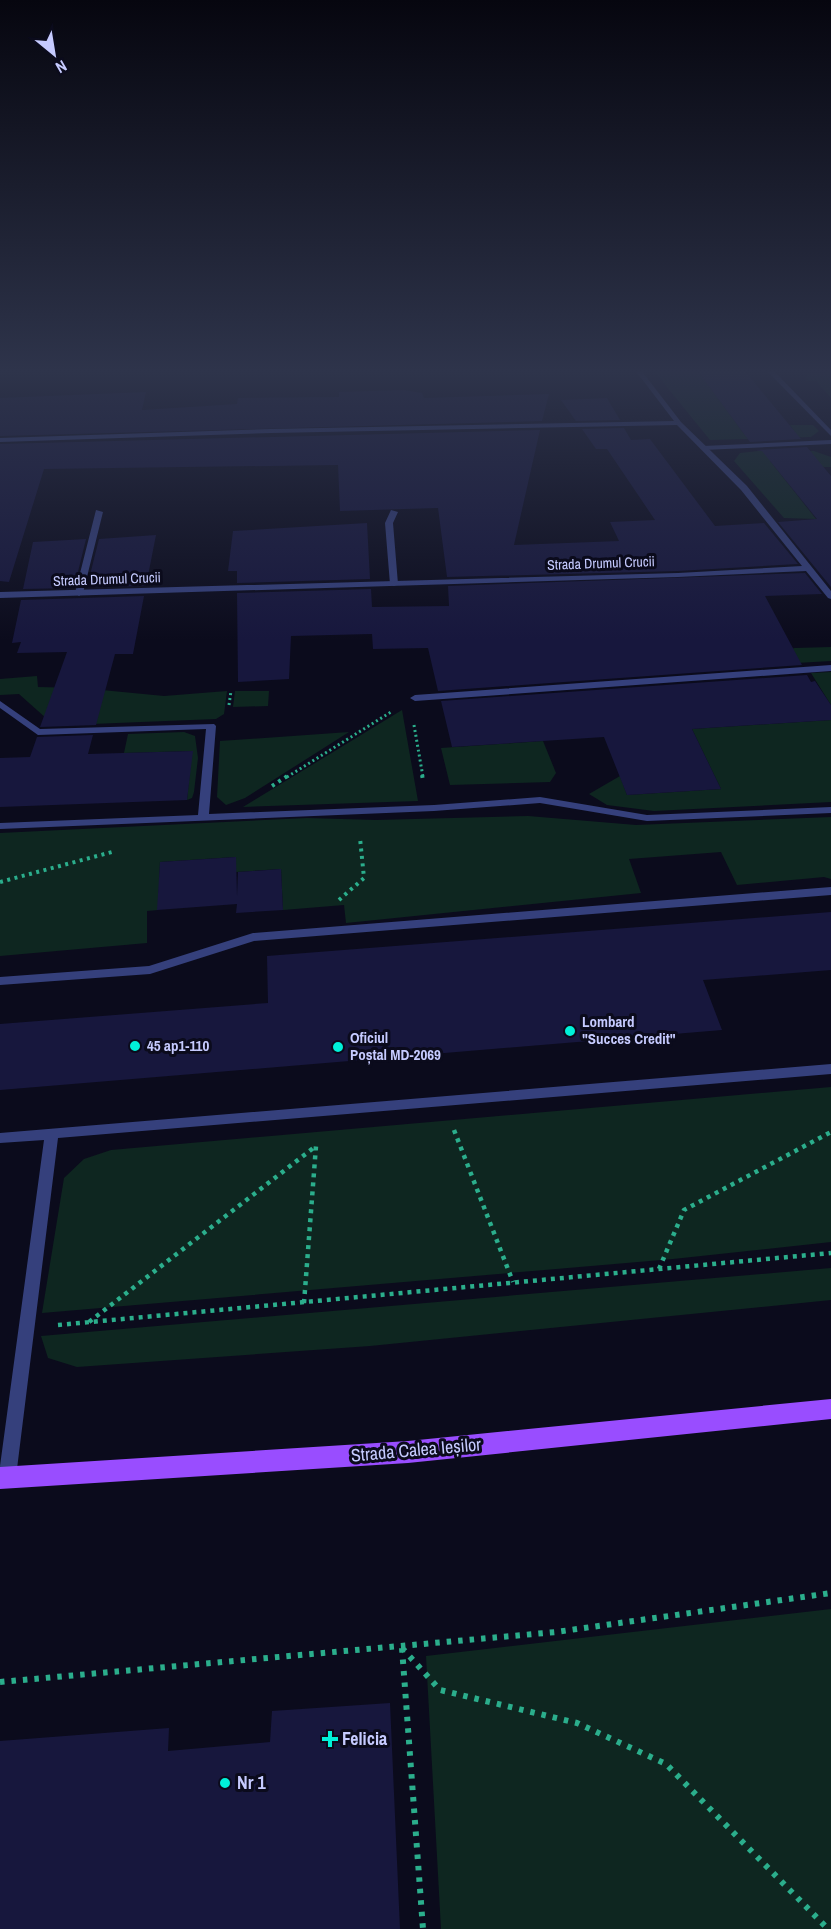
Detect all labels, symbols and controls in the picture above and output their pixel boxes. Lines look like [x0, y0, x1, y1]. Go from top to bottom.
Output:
north arrow [24, 24, 84, 84]
text: N [52, 55, 71, 79]
street label: Strada Drumul Crucii [547, 552, 655, 574]
street label: Strada Drumul Crucii [53, 568, 161, 590]
place label: Lombard "Succes Credit" [582, 1011, 676, 1049]
marker: Lombard "Succes Credit" [563, 1024, 577, 1038]
place label: Oficiul Poștal MD-2069 [350, 1027, 441, 1065]
place label: 45 ap1-110 [147, 1035, 209, 1056]
marker: 45 ap1-110 [128, 1039, 142, 1053]
marker: Oficiul Poștal MD-2069 [331, 1040, 345, 1054]
street label: Strada Calea Ieșilor [350, 1431, 482, 1468]
place label: Felicia [342, 1726, 388, 1751]
marker: Felicia [323, 1732, 337, 1746]
place label: Nr 1 [237, 1770, 267, 1795]
marker: Nr 1 [218, 1776, 232, 1790]

